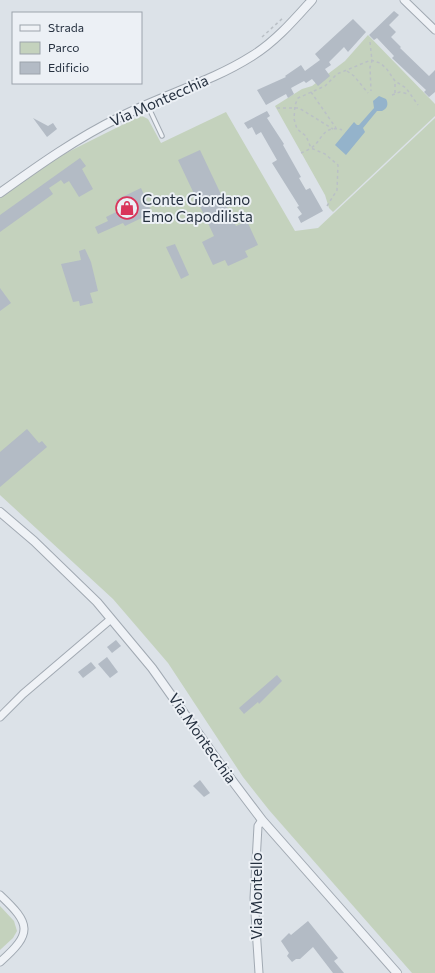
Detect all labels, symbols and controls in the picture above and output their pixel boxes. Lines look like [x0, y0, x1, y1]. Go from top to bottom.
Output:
legend [12, 12, 142, 84]
text: Strada [48, 20, 84, 34]
text: Parco [48, 40, 80, 54]
text: Edificio [48, 60, 89, 74]
street label: Via Montecchia [107, 70, 211, 130]
place label: Conte Giordano Emo Capodilista [142, 190, 253, 225]
shop icon: Conte Giordano Emo Capodilista [114, 195, 140, 221]
street label: Via Montecchia [165, 689, 241, 787]
street label: Via Montello [247, 852, 265, 940]

